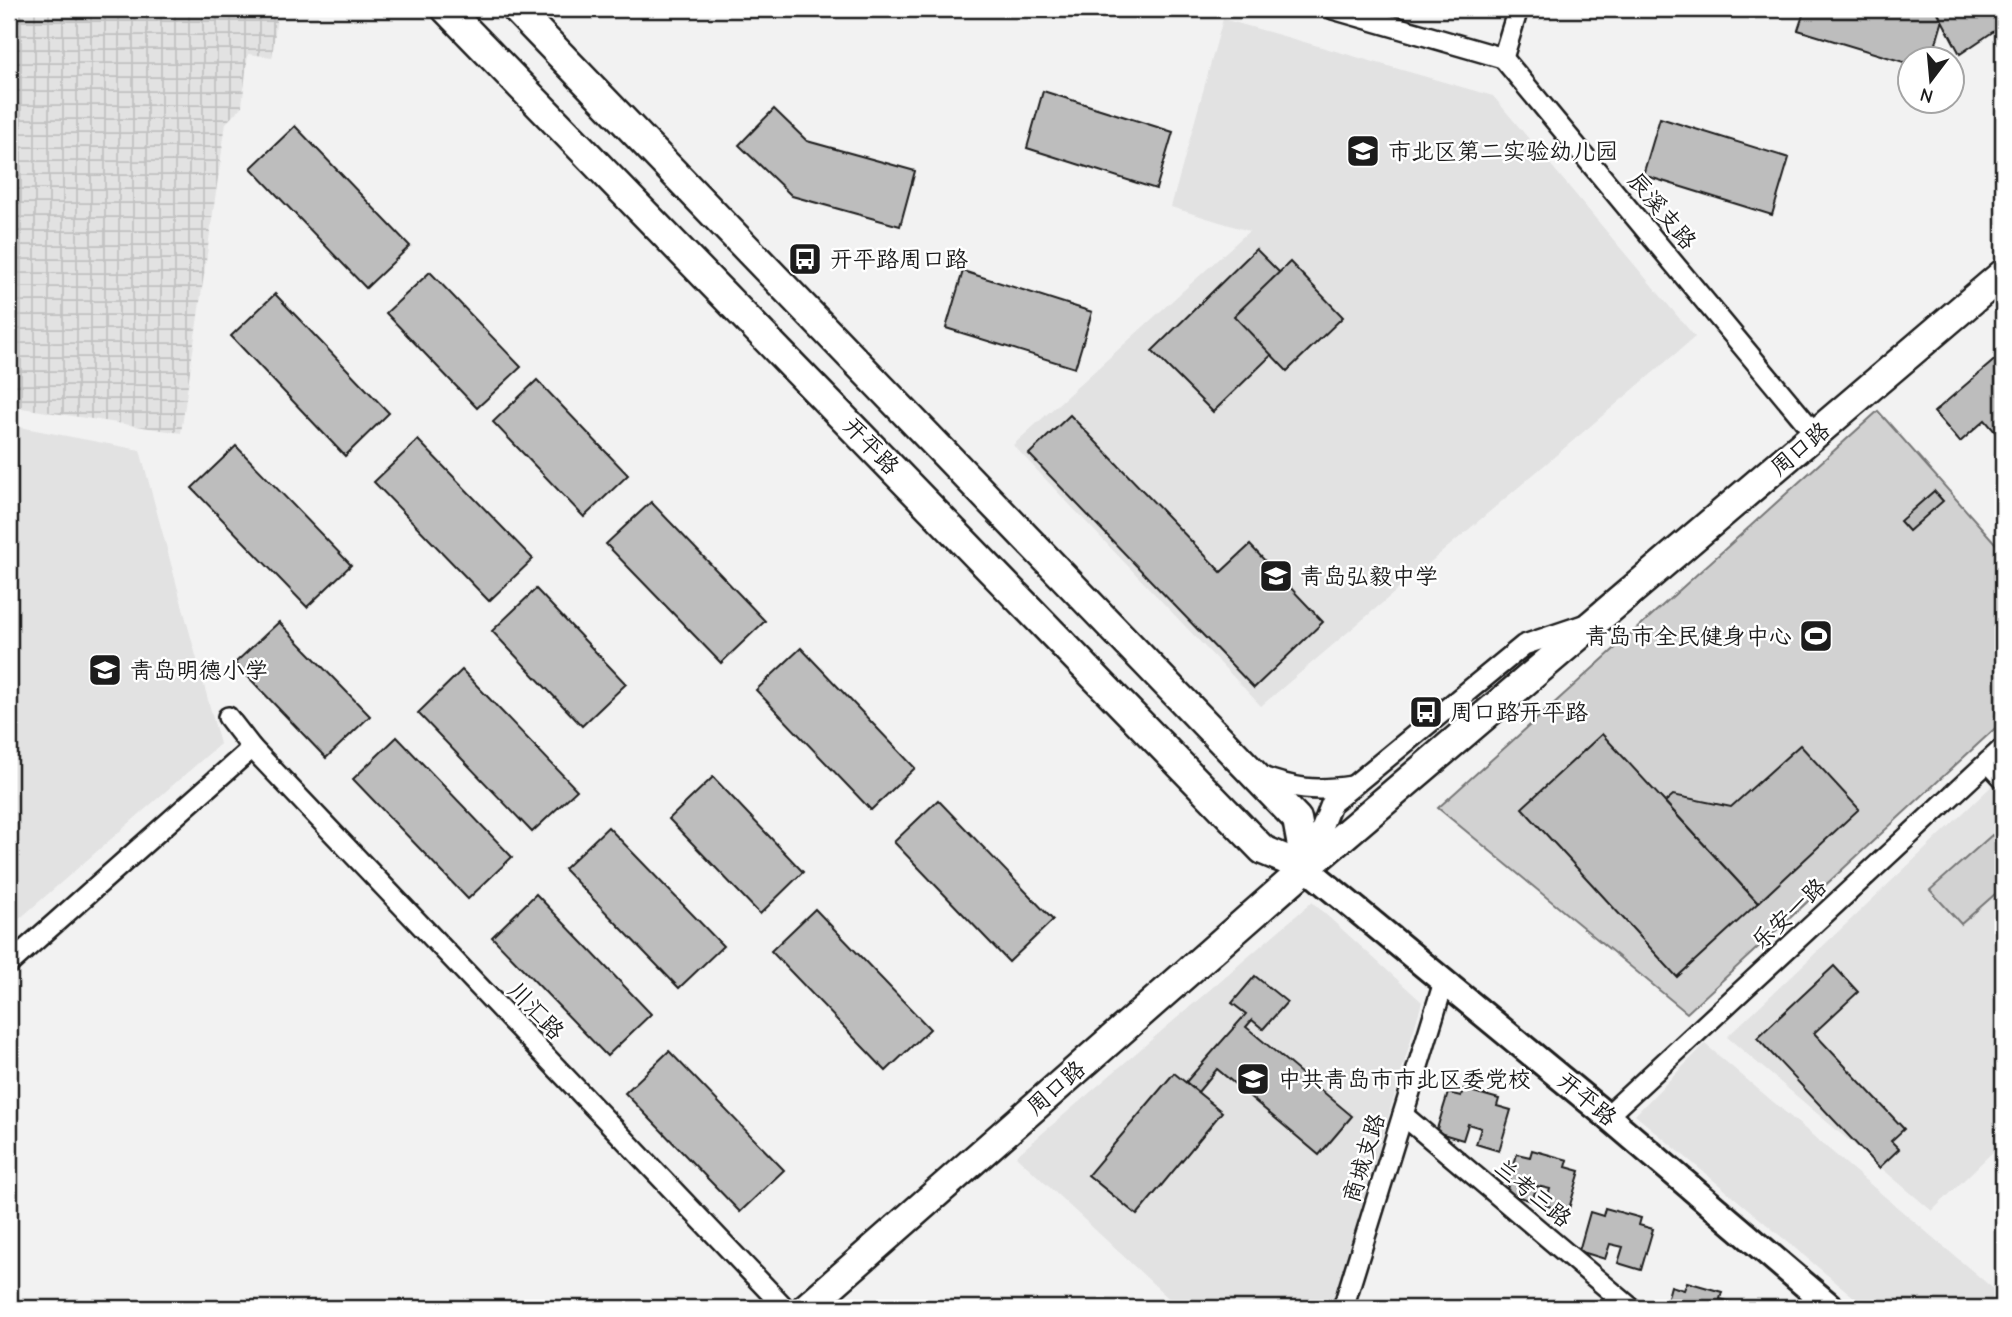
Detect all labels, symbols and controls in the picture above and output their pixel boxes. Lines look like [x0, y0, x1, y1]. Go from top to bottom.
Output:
north arrow [1896, 46, 1966, 116]
text: N [1918, 83, 1936, 108]
school or university icon: 市北区第二实验幼儿园 [1344, 132, 1382, 170]
place label: 市北区第二实验幼儿园 [1388, 138, 1618, 165]
street label: 辰溪支路 [1622, 167, 1702, 255]
bus stop icon: 开平路周口路 [786, 240, 824, 278]
place label: 开平路周口路 [830, 246, 968, 273]
street label: 开平路 [837, 412, 905, 480]
street label: 周口路 [1765, 416, 1835, 482]
school or university icon: 青岛弘毅中学 [1257, 557, 1295, 595]
place label: 青岛弘毅中学 [1300, 563, 1438, 590]
sports icon: 青岛市全民健身中心 [1797, 617, 1835, 655]
place label: 青岛市全民健身中心 [1585, 623, 1792, 650]
school or university icon: 青岛明德小学 [86, 651, 124, 689]
place label: 青岛明德小学 [130, 657, 268, 684]
bus stop icon: 周口路开平路 [1407, 693, 1445, 731]
place label: 周口路开平路 [1450, 699, 1588, 726]
street label: 乐安一路 [1746, 873, 1832, 955]
street label: 川汇路 [502, 977, 570, 1045]
street label: 周口路 [1021, 1055, 1091, 1121]
school or university icon: 中共青岛市市北区委党校 [1234, 1060, 1272, 1098]
place label: 中共青岛市市北区委党校 [1278, 1066, 1531, 1093]
street label: 开平路 [1552, 1066, 1622, 1132]
street label: 商城支路 [1338, 1110, 1390, 1206]
street label: 兰考三路 [1489, 1153, 1577, 1233]

